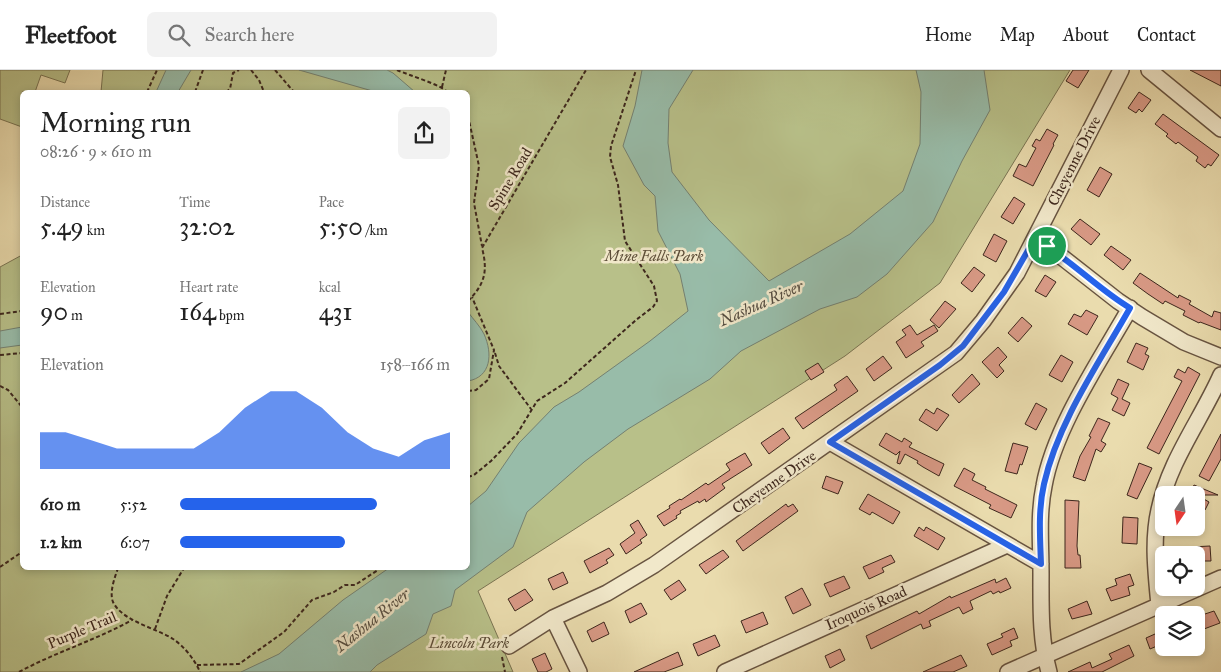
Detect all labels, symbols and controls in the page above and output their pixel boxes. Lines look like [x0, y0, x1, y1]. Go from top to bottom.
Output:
search box [147, 12, 497, 57]
text: Fleetfoot [25, 20, 117, 50]
icon: search [165, 21, 193, 49]
text: Search here [205, 23, 294, 46]
text: Home [925, 24, 972, 46]
text: Map [1000, 24, 1035, 46]
text: About [1063, 24, 1109, 46]
text: Contact [1137, 24, 1196, 46]
text: Morning run [40, 105, 191, 140]
button: share [398, 107, 450, 159]
street label: Cheyenne Drive [1044, 113, 1104, 209]
text: 08:26 · 9 × 610 m [40, 142, 152, 161]
street label: Spine Road [484, 144, 536, 214]
text: Distance [40, 194, 90, 211]
text: Time [179, 194, 210, 211]
text: Pace [319, 194, 344, 211]
text: 5.49 [40, 211, 84, 242]
text: 32:02 [179, 211, 235, 242]
text: 5:50 [319, 211, 363, 242]
text: km [84, 222, 105, 239]
text: /km [363, 222, 388, 239]
pin [1026, 225, 1068, 267]
icon: arrive [1033, 232, 1061, 260]
park label: Mine Falls Park [603, 247, 704, 265]
water label: Nashua River [715, 275, 807, 330]
text: Elevation [40, 279, 96, 296]
text: Heart rate [179, 279, 238, 296]
text: kcal [319, 279, 341, 296]
text: 90 [40, 296, 68, 327]
text: 164 [179, 296, 216, 327]
text: 431 [319, 296, 352, 327]
text: m [68, 307, 83, 324]
text: bpm [216, 307, 244, 324]
text: Elevation [40, 355, 104, 374]
text: 158–166 m [380, 355, 450, 374]
street label: Cheyenne Drive [729, 446, 819, 518]
north arrow [1155, 486, 1205, 536]
map controls [1155, 486, 1205, 656]
text: 610 m [40, 495, 81, 514]
text: 5:52 [120, 495, 147, 514]
text: 1.2 km [40, 533, 82, 552]
text: 6:07 [120, 533, 150, 552]
button: locate [1155, 546, 1205, 596]
street label: Iroquois Road [822, 582, 910, 635]
water label: Nashua River [330, 583, 414, 656]
button: layers [1155, 606, 1205, 656]
street label: Purple Trail [45, 607, 120, 653]
park label: Lincoln Park [428, 634, 510, 652]

